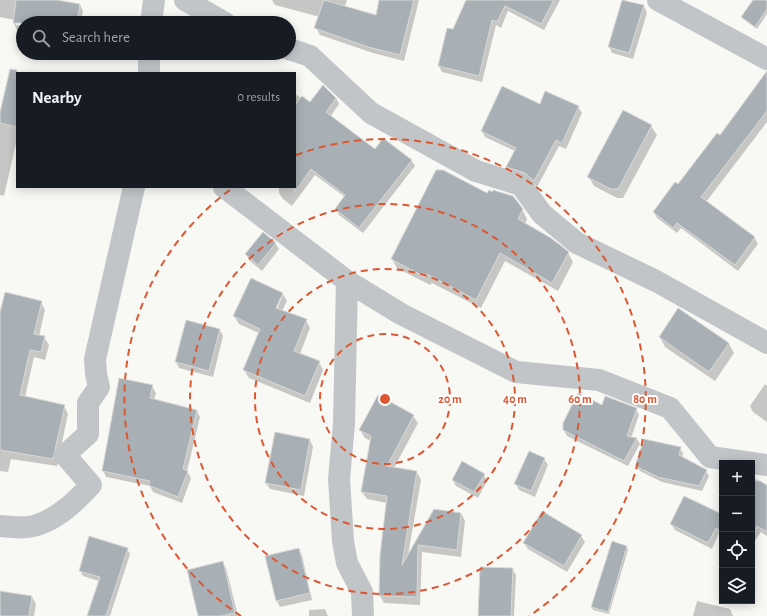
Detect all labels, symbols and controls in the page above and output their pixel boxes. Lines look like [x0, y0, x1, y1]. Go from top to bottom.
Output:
search box [16, 16, 296, 60]
icon: search [30, 27, 52, 49]
text: Search here [62, 30, 130, 45]
text: Nearby [32, 89, 82, 106]
text: 0 results [237, 91, 280, 104]
centre of rings [378, 392, 392, 406]
text: 20 m [438, 393, 462, 405]
text: 40 m [503, 393, 527, 405]
text: 60 m [568, 393, 592, 405]
text: 80 m [633, 393, 657, 405]
map controls [719, 460, 755, 604]
button: + [719, 460, 755, 496]
button: − [719, 496, 755, 532]
button: locate [719, 532, 755, 568]
button: layers [719, 568, 755, 604]

